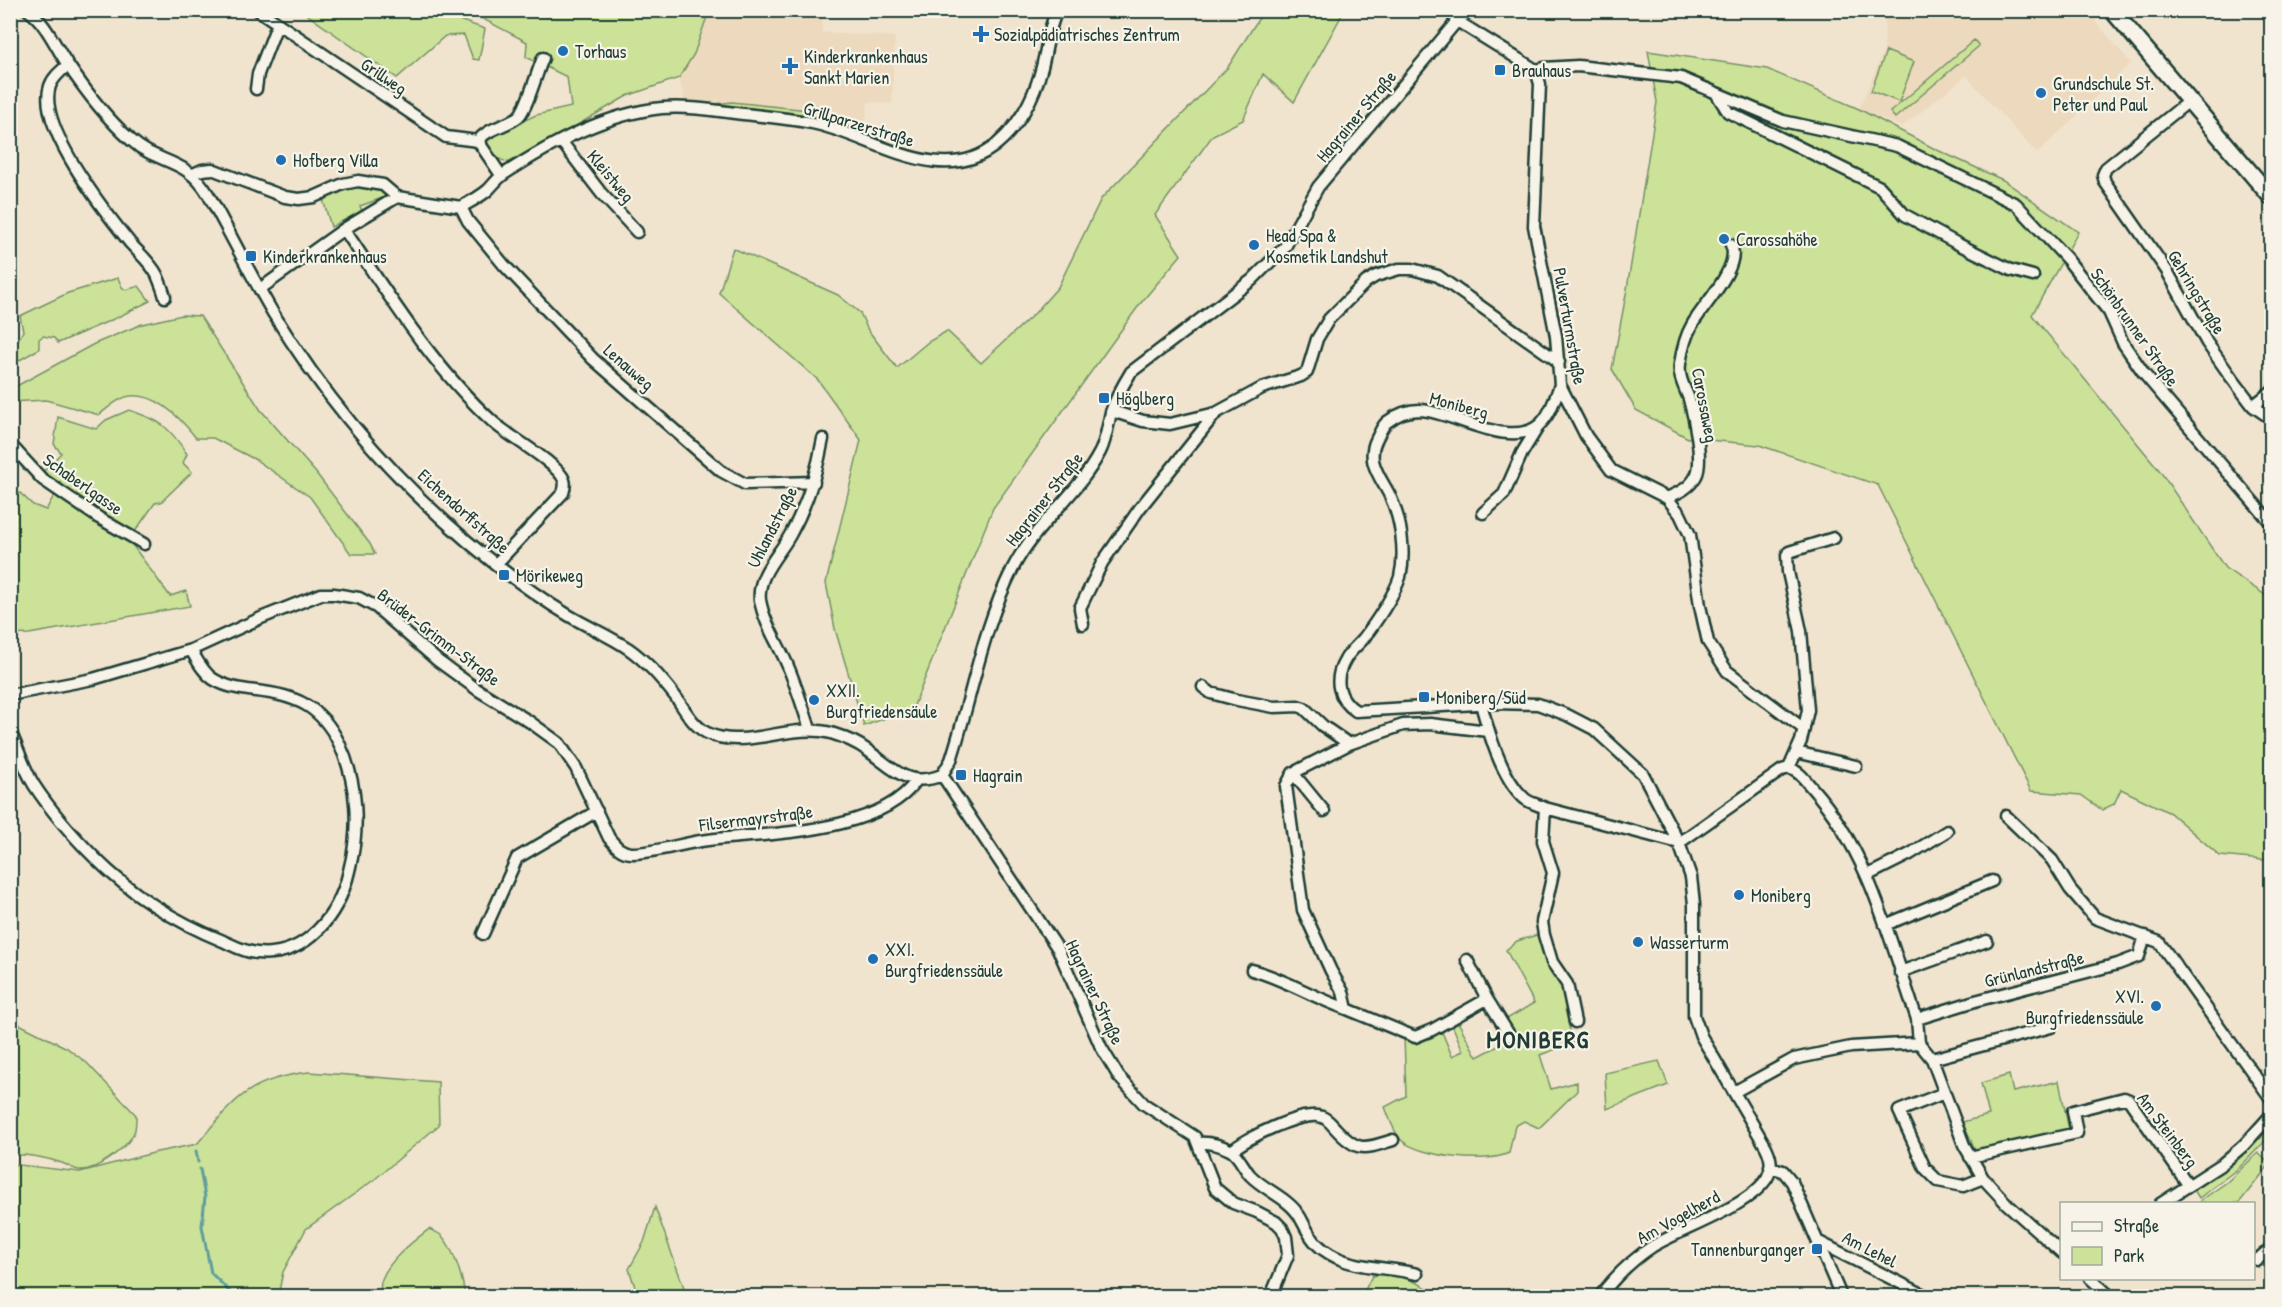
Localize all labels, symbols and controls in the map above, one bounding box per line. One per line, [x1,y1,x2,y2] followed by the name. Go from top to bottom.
[994,22,1180,47] place label: Sozialpädiatrisches Zentrum
[972,25,990,43] marker: Sozialpädiatrisches Zentrum
[575,39,626,64] place label: Torhaus
[556,44,570,58] marker: Torhaus
[804,44,928,90] place label: Kinderkrankenhaus Sankt Marien
[356,51,412,101] street label: Grillweg
[781,57,799,75] marker: Kinderkrankenhaus Sankt Marien
[1512,58,1571,83] place label: Brauhaus
[1493,63,1507,77] marker: Brauhaus
[1310,65,1402,167] street label: Hagrainer Straße
[2053,71,2154,117] place label: Grundschule St. Peter und Paul
[2034,86,2048,100] marker: Grundschule St. Peter und Paul
[801,95,917,153] street label: Grillparzerstraße
[581,144,641,208] street label: Kleistweg
[293,148,378,173] place label: Hofberg Villa
[274,153,288,167] marker: Hofberg Villa
[1266,223,1388,269] place label: Head Spa & Kosmetik Landshut
[1736,227,1818,252] place label: Carossahöhe
[1717,232,1731,246] marker: Carossahöhe
[1247,238,1261,252] marker: Head Spa & Kosmetik Landshut
[263,244,387,269] place label: Kinderkrankenhaus
[2162,245,2232,339] street label: Gehringstraße
[244,249,258,263] marker: Kinderkrankenhaus
[2085,263,2185,391] street label: Schönbrunner Straße
[1547,266,1593,386] street label: Pulverturmstraße
[598,338,660,396] street label: Lenauweg
[1686,366,1724,444] street label: Carossaweg
[1427,385,1491,425] street label: Moniberg
[1116,386,1174,411] place label: Höglberg
[1097,391,1111,405] marker: Höglberg
[38,447,128,521] street label: Schaberlgasse
[999,447,1089,551] street label: Hagrainer Straße
[412,463,516,559] street label: Eichendorffstraße
[741,482,803,572] street label: Uhlandstraße
[516,563,583,588] place label: Mörikeweg
[497,568,511,582] marker: Mörikeweg
[372,582,506,692] street label: Brüder-Grimm-Straße
[826,678,937,724] place label: XXII. Burgfriedensäule
[1436,685,1526,710] place label: Moniberg/Süd
[1417,690,1431,704] marker: Moniberg/Süd
[807,693,821,707] marker: XXII. Burgfriedensäule
[973,763,1023,788] place label: Hagrain
[954,768,968,782] marker: Hagrain
[697,799,814,837] street label: Filsermayrstraße
[1751,883,1811,908] place label: Moniberg
[1732,888,1746,902] marker: Moniberg
[1650,930,1729,955] place label: Wasserturm
[1631,935,1645,949] marker: Wasserturm
[1060,936,1130,1048] street label: Hagrainer Straße
[885,937,1003,983] place label: XXI. Burgfriedenssäule
[1982,945,2086,993] street label: Grünlandstraße
[866,952,880,966] marker: XXI. Burgfriedenssäule
[2026,984,2144,1030] place label: XVI. Burgfriedenssäule
[2149,999,2163,1013] marker: XVI. Burgfriedenssäule
[1486,1023,1590,1055] district label: MONIBERG
[2131,1087,2205,1173] street label: Am Steinberg
[1632,1184,1724,1250] street label: Am Vogelherd
[2060,1202,2255,1280] legend
[2114,1213,2159,1238] text: Straße
[1838,1225,1902,1274] street label: Am Lehel
[1691,1237,1805,1262] place label: Tannenburganger
[1810,1242,1824,1256] marker: Tannenburganger
[2114,1243,2145,1268] text: Park

